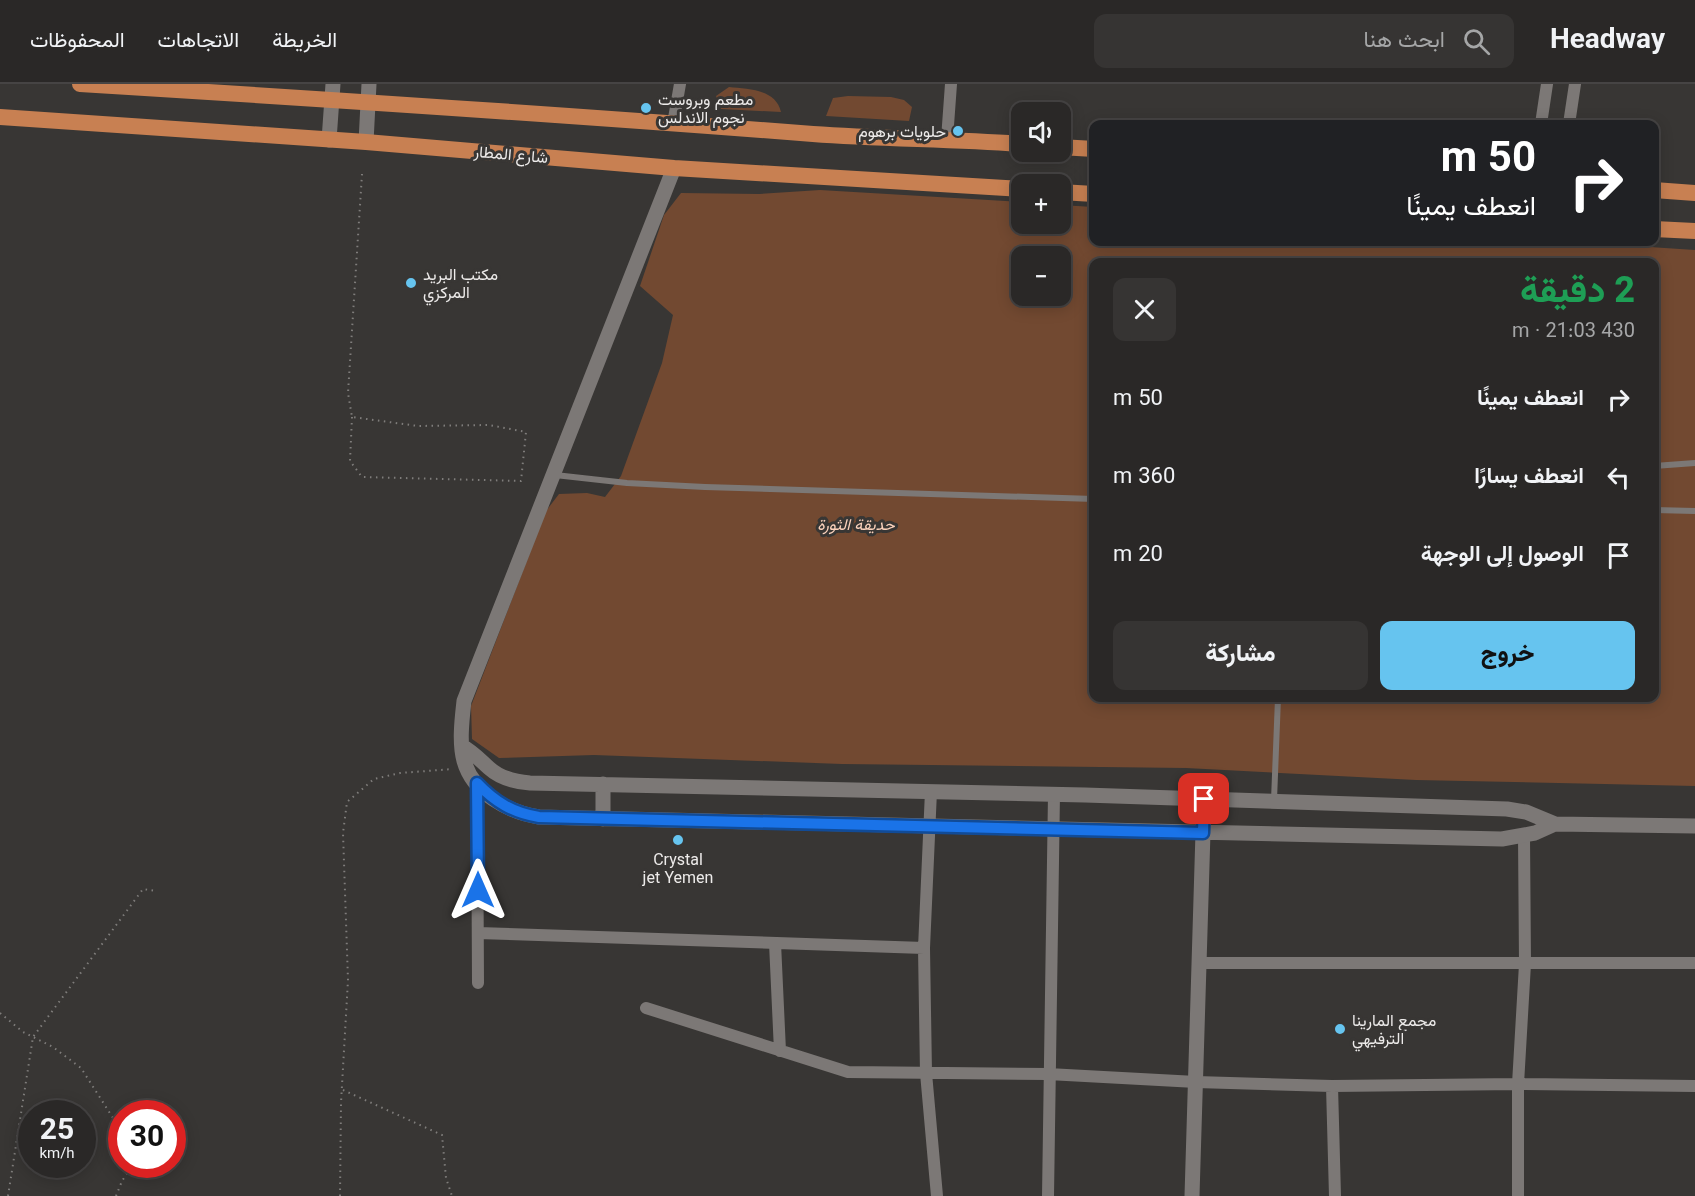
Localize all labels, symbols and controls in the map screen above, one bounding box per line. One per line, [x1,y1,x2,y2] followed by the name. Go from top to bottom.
[1094,14,1514,68] search box
[1550,19,1665,63] text: Headway
[1364,24,1445,59] text: ابحث هنا
[30,25,125,58] text: المحفوظات
[158,25,239,58] text: الاتجاهات
[272,25,337,58] text: الخريطة
[1460,25,1493,58] icon: search
[658,89,753,132] place label: مطعم وبروست نجوم الاندلس
[639,101,653,115] marker: مطعم وبروست نجوم الاندلس
[1011,102,1071,306] map controls
[1011,102,1071,162] button: sound
[858,121,946,146] place label: حلويات برهوم
[951,124,965,138] marker: حلويات برهوم
[1441,128,1536,194] text: 50 m
[472,141,549,172] street label: شارع المطار
[1557,144,1635,222] icon: right
[1011,174,1071,234] button: +
[1406,187,1536,230] text: انعطف يمينًا
[1011,246,1071,306] button: −
[423,264,498,307] place label: مكتب البريد المركزي
[1520,265,1635,321] text: 2 دقيقة
[404,276,418,290] marker: مكتب البريد المركزي
[1113,278,1176,341] button: close
[1512,316,1635,348] text: 430 m · 21:03
[1113,382,1163,417] text: 50 m
[1477,382,1584,417] text: انعطف يمينًا
[1602,383,1635,416] icon: right
[1113,460,1175,495] text: 360 m
[1474,460,1584,495] text: انعطف يسارًا
[1602,461,1635,494] icon: left
[817,514,896,539] park label: حديقة الثورة
[1113,538,1163,573] text: 20 m
[1421,538,1584,573] text: الوصول إلى الوجهة
[1602,539,1635,572] icon: arrive
[1113,621,1368,690] button: مشاركة
[1380,621,1635,690] button: خروج
[1178,773,1229,824] pin
[1187,782,1220,815] icon: arrive
[671,833,685,847] marker: Crystal jet Yemen
[642,849,713,892] place label: Crystal jet Yemen
[446,858,510,922] position arrow
[1352,1010,1436,1053] place label: مجمع المارينا الترفيهي
[1333,1022,1347,1036] marker: مجمع المارينا الترفيهي
[108,1100,186,1178] speed limit sign: 30
[40,1108,74,1155] text: 25
[39,1143,75,1166] text: km/h

